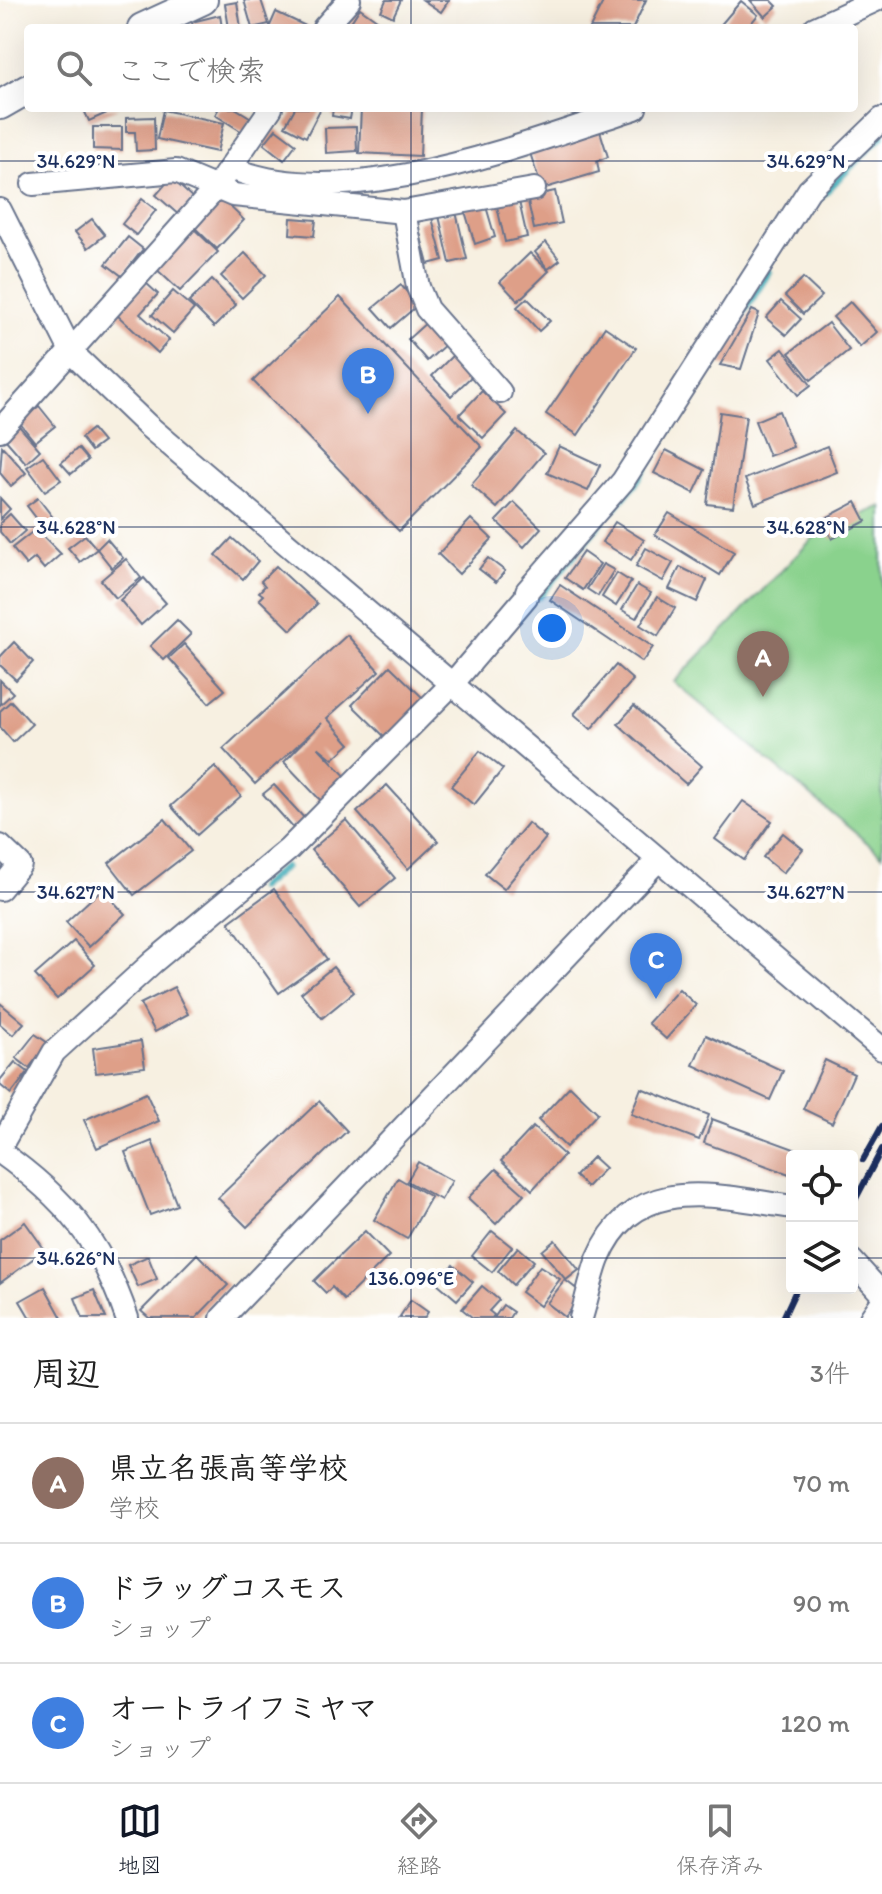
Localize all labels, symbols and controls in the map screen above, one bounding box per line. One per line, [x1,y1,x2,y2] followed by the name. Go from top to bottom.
[24,24,858,112] search box
[52,46,96,90] icon: search
[116,52,266,89] text: ここで検索
[37,149,115,173] text: 34.629°N
[767,149,845,173] text: 34.629°N
[342,348,394,414] pin: B
[36,515,116,539] text: 34.628°N
[766,515,846,539] text: 34.628°N
[532,608,572,648] your location
[737,631,789,697] pin: A
[37,880,115,904] text: 34.627°N
[767,880,845,904] text: 34.627°N
[630,933,682,999] pin: C
[786,1150,858,1294] map controls
[786,1150,858,1222] button: locate
[786,1222,858,1294] button: layers
[37,1246,115,1270] text: 34.626°N
[368,1266,454,1290] text: 136.096°E
[32,1353,100,1394] text: 周辺
[810,1357,850,1389] text: 3件
[108,1449,348,1486] text: 県立名張高等学校
[50,1467,66,1499] text: A
[793,1467,850,1499] text: 70 m
[108,1492,160,1524] text: 学校
[108,1569,347,1606] text: ドラッグコスモス
[50,1587,66,1619] text: B
[793,1587,850,1619] text: 90 m
[108,1612,211,1644] text: ショップ
[108,1689,378,1726] text: オートライフミヤマ
[50,1707,66,1739] text: C
[781,1707,850,1739] text: 120 m
[108,1732,211,1764] text: ショップ
[118,1799,162,1879] tab: 地図
[397,1799,441,1879] tab: 経路
[676,1799,764,1879] tab: 保存済み

